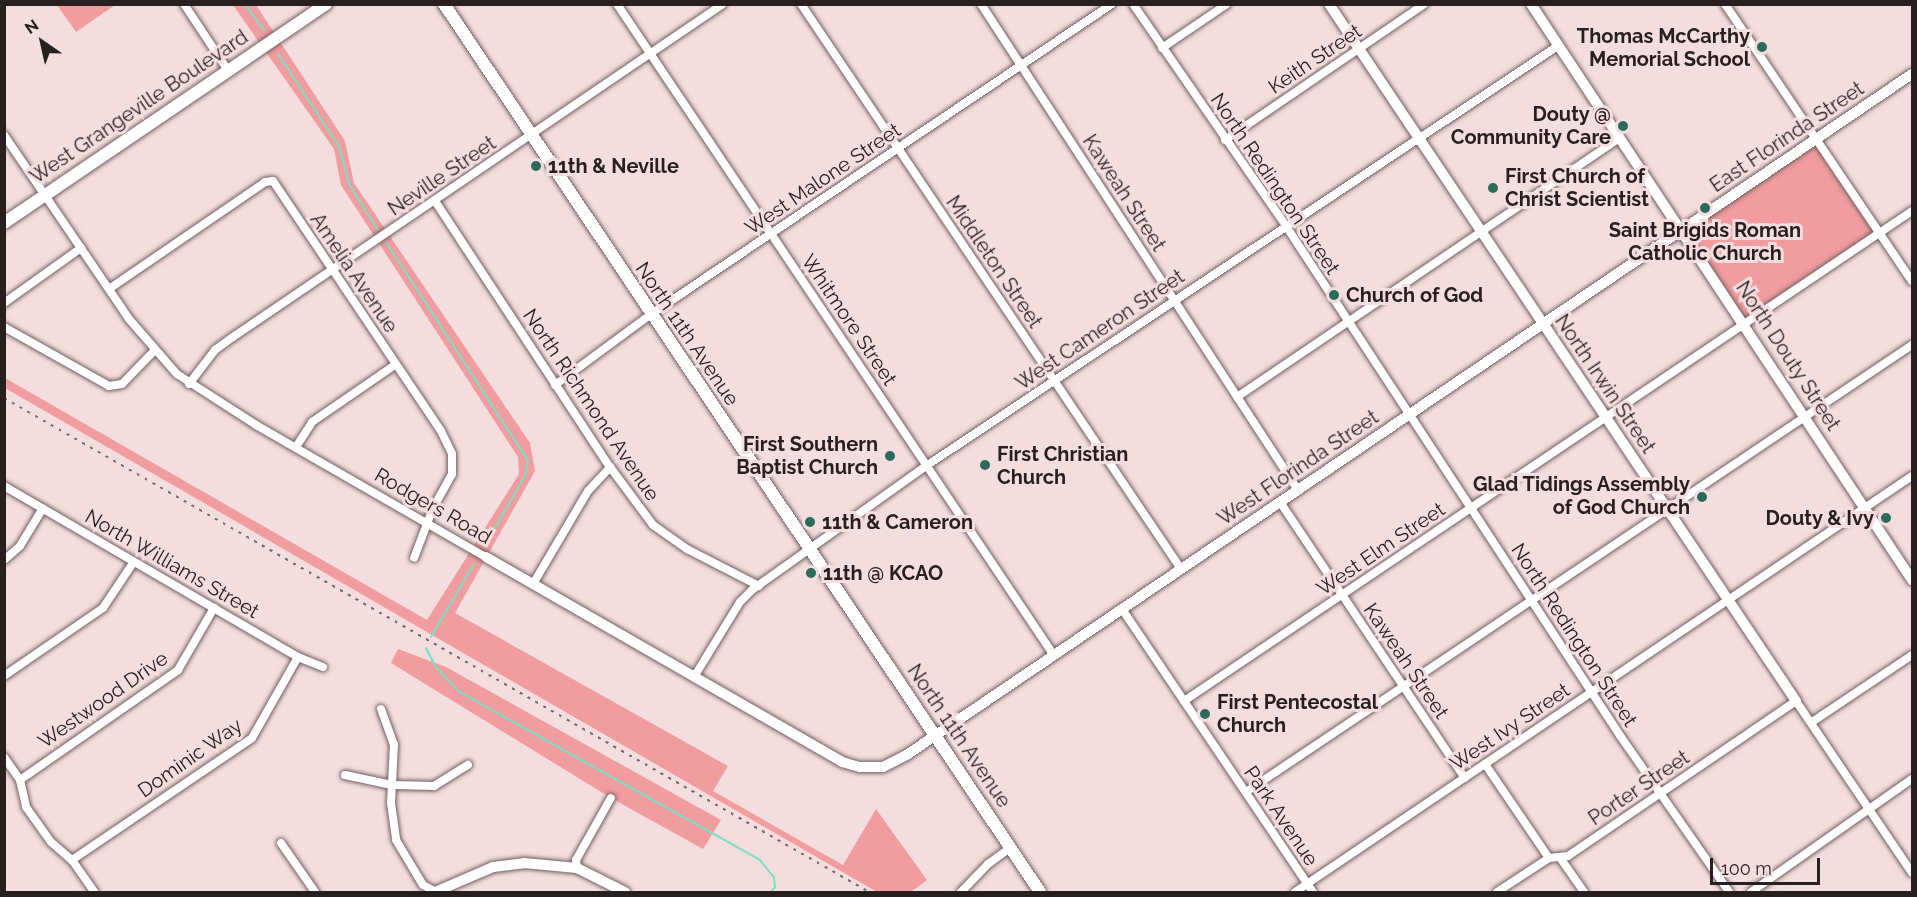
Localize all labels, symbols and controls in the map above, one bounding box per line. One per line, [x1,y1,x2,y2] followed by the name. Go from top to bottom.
[12,12,72,72] north arrow
[21,15,42,38] text: N
[1264,19,1366,99] street label: Keith Street
[1577,24,1750,71] place label: Thomas McCarthy Memorial School
[25,25,253,189] street label: West Grangeville Boulevard
[1755,40,1769,54] marker: Thomas McCarthy Memorial School
[1705,77,1869,197] street label: East Florinda Street
[1205,89,1345,279] street label: North Redington Street
[1450,102,1611,149] place label: Douty @ Community Care
[741,118,905,240] street label: West Malone Street
[1616,119,1630,133] marker: Douty @ Community Care
[1077,130,1171,256] street label: Kaweah Street
[384,131,500,221] street label: Neville Street
[548,154,679,178] place label: 11th & Neville
[529,159,543,173] marker: 11th & Neville
[1505,164,1649,211] place label: First Church of Christ Scientist
[1486,181,1500,195] marker: First Church of Christ Scientist
[941,191,1047,333] street label: Middleton Street
[1698,201,1712,215] marker: Saint Brigids Roman Catholic Church
[305,208,403,338] street label: Amelia Avenue
[1609,218,1801,265] place label: Saint Brigids Roman Catholic Church
[796,250,902,390] street label: Whitmore Street
[630,257,744,411] street label: North 11th Avenue
[1011,265,1189,395] street label: West Cameron Street
[1731,277,1845,435] street label: North Douty Street
[1346,283,1484,307] place label: Church of God
[1327,288,1341,302] marker: Church of God
[518,304,664,506] street label: North Richmond Avenue
[1550,310,1660,458] street label: North Irwin Street
[1213,405,1383,531] street label: West Florinda Street
[736,432,878,479] place label: First Southern Baptist Church
[997,442,1128,489] place label: First Christian Church
[883,449,897,463] marker: First Southern Baptist Church
[978,458,992,472] marker: First Christian Church
[370,463,496,549] street label: Rodgers Road
[1472,473,1690,520] place label: Glad Tidings Assembly of God Church
[1695,490,1709,504] marker: Glad Tidings Assembly of God Church
[1312,497,1450,601] street label: West Elm Street
[80,504,264,624] street label: North Williams Street
[1765,506,1874,530] place label: Douty & Ivy
[822,510,973,534] place label: 11th & Cameron
[1879,511,1893,525] marker: Douty & Ivy
[803,515,817,529] marker: 11th & Cameron
[1506,539,1642,731] street label: North Redington Street
[823,561,943,585] place label: 11th @ KCAO
[804,566,818,580] marker: 11th @ KCAO
[1359,599,1453,723] street label: Kaweah Street
[34,646,172,754] street label: Westwood Drive
[902,659,1016,813] street label: North 11th Avenue
[1445,678,1575,776] street label: West Ivy Street
[1217,690,1378,737] place label: First Pentecostal Church
[1198,707,1212,721] marker: First Pentecostal Church
[133,713,247,803] street label: Dominic Way
[1584,745,1694,831] street label: Porter Street
[1239,761,1323,871] street label: Park Avenue
[1713,846,1822,884] scale bar
[1721,858,1772,879] text: 100 m

